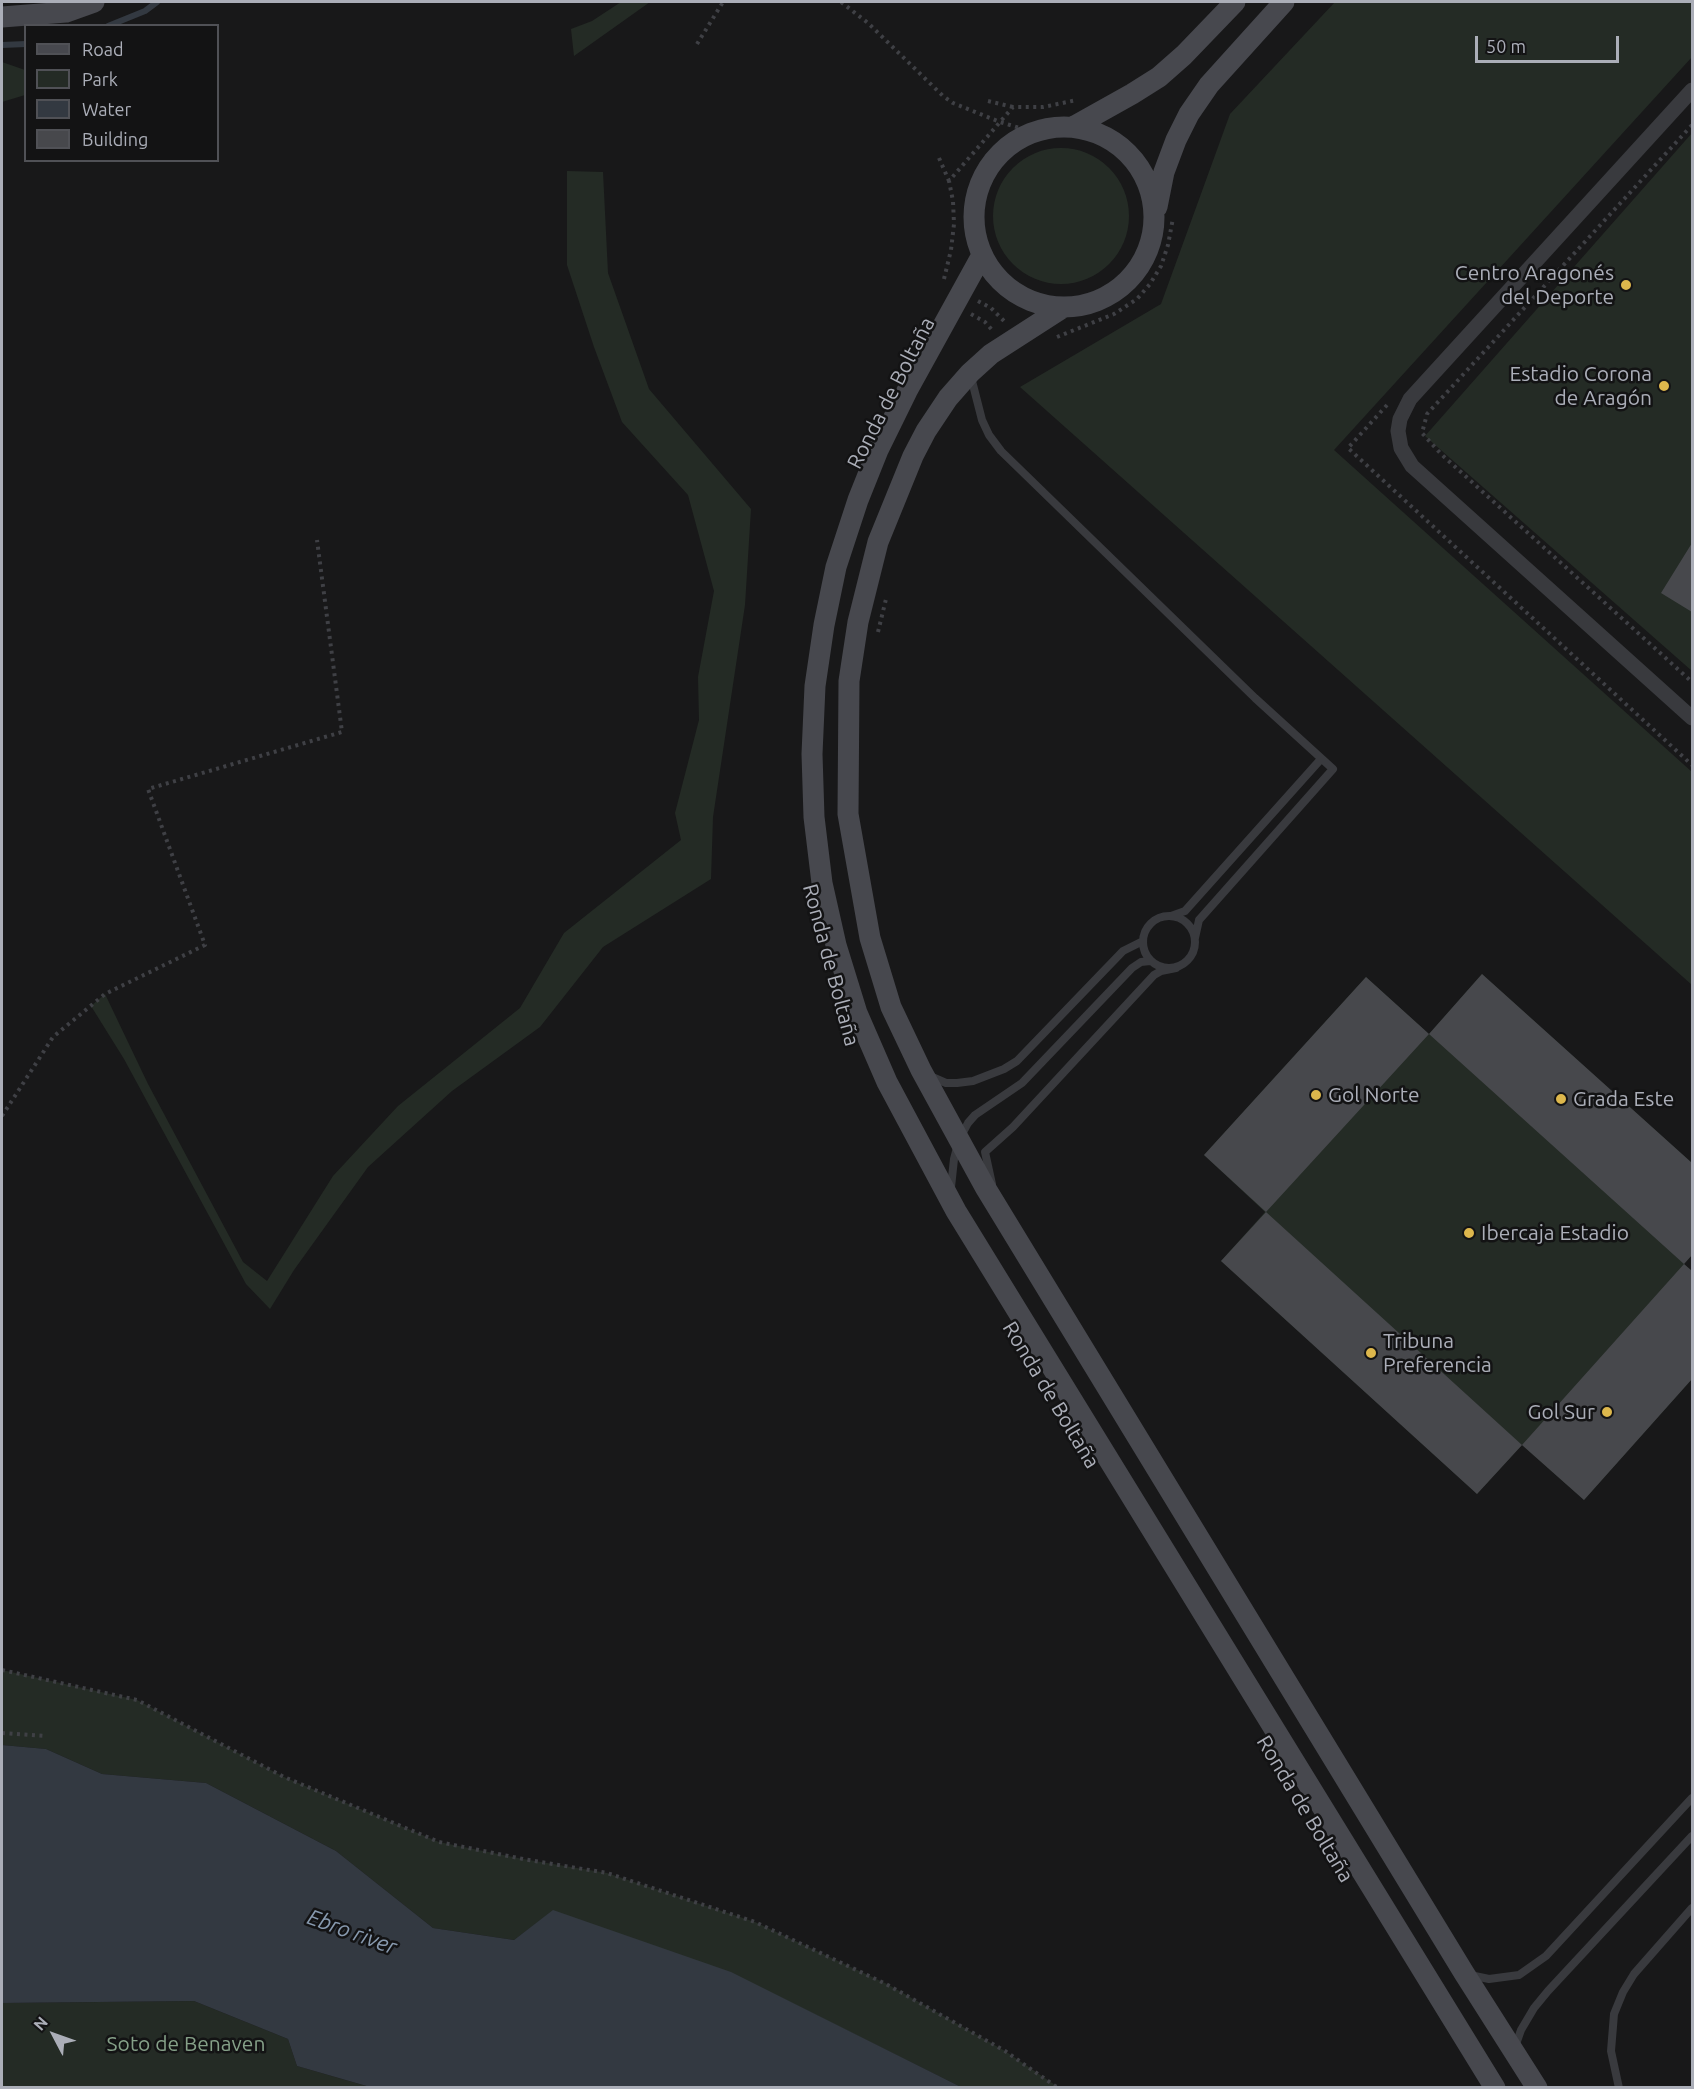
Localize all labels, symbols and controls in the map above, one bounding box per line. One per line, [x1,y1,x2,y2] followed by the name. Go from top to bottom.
[24,24,219,162] legend
[1478,24,1622,62] scale bar
[1486,36,1526,56] text: 50 m
[82,39,124,59] text: Road
[82,69,118,89] text: Park
[82,99,131,119] text: Water
[82,129,148,149] text: Building
[1455,260,1614,310] place label: Centro Aragonés del Deporte
[1619,278,1633,292] marker: Centro Aragonés del Deporte
[842,313,940,473] street label: Ronda de Boltaña
[1509,361,1652,411] place label: Estadio Corona de Aragón
[1657,379,1671,393] marker: Estadio Corona de Aragón
[797,881,865,1049] street label: Ronda de Boltaña
[1328,1082,1420,1108] place label: Gol Norte
[1573,1086,1674,1112] place label: Grada Este
[1309,1088,1323,1102] marker: Gol Norte
[1554,1092,1568,1106] marker: Grada Este
[1481,1220,1629,1246] place label: Ibercaja Estadio
[1462,1226,1476,1240] marker: Ibercaja Estadio
[997,1317,1105,1473] street label: Ronda de Boltaña
[1383,1328,1492,1378] place label: Tribuna Preferencia
[1364,1346,1378,1360] marker: Tribuna Preferencia
[1528,1399,1595,1425] place label: Gol Sur
[1600,1405,1614,1419] marker: Gol Sur
[1251,1731,1359,1887] street label: Ronda de Boltaña
[304,1904,400,1960] water label: Ebro river
[24,2005,84,2065] north arrow
[30,2013,51,2034] text: N
[107,2031,265,2057] park label: Soto de Benaven

